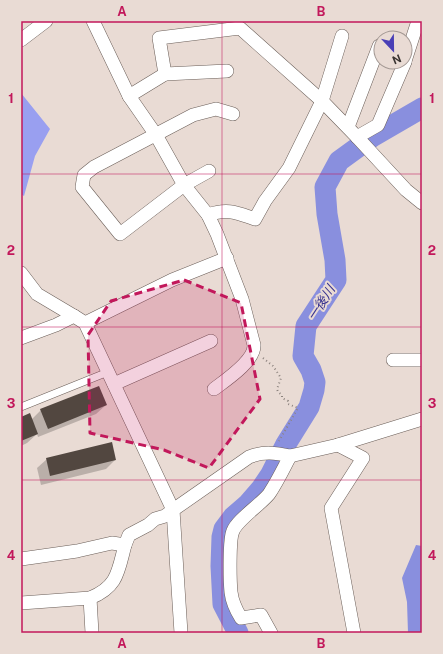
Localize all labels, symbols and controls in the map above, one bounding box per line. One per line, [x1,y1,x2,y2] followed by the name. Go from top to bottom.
[117,4,127,19] text: A
[317,4,326,19] text: B
[373,30,413,70] north arrow
[391,52,403,66] text: N
[8,91,14,106] text: 1
[429,91,435,106] text: 1
[7,243,15,258] text: 2
[428,243,436,258] text: 2
[304,281,339,323] water label: 一後川
[7,396,16,411] text: 3
[428,396,437,411] text: 3
[7,548,16,563] text: 4
[428,548,437,563] text: 4
[117,636,127,651] text: A
[317,636,326,651] text: B

